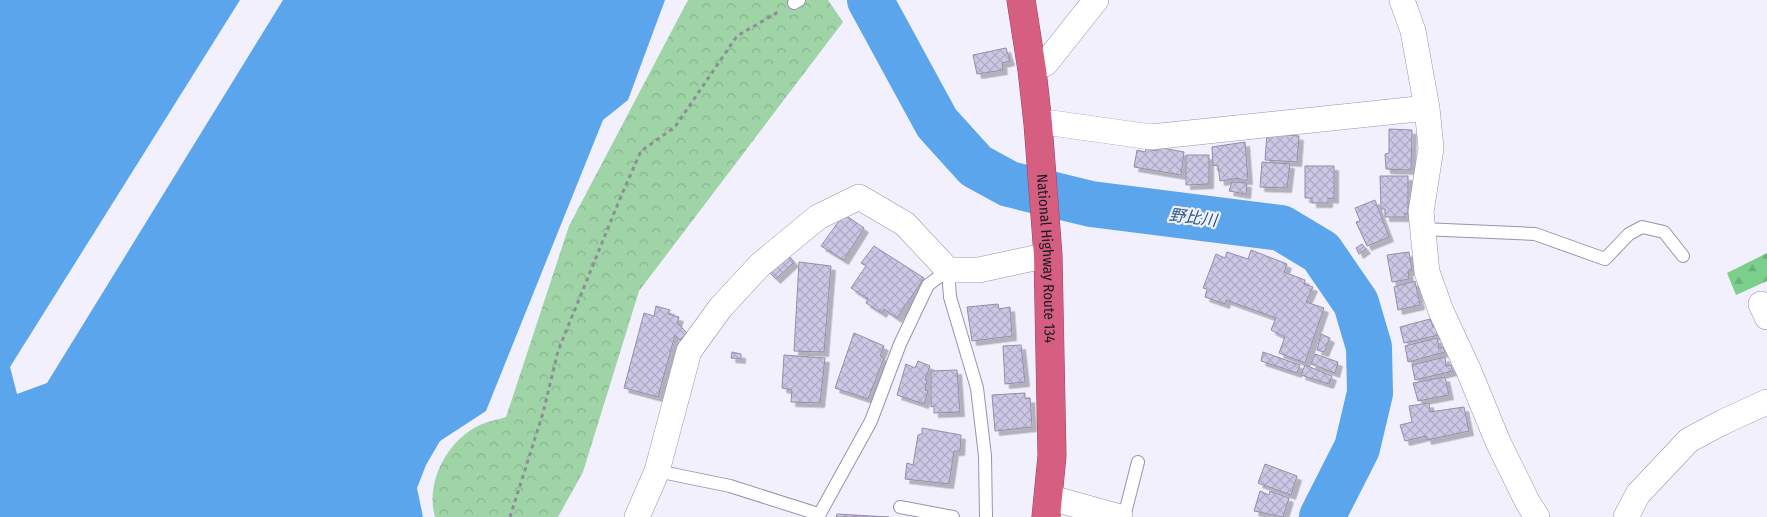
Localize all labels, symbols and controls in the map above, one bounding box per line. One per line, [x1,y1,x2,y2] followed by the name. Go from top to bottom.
[1033,173,1059,343] street label: National Highway Route 134
[1168,205,1220,230] water label: 野比川

